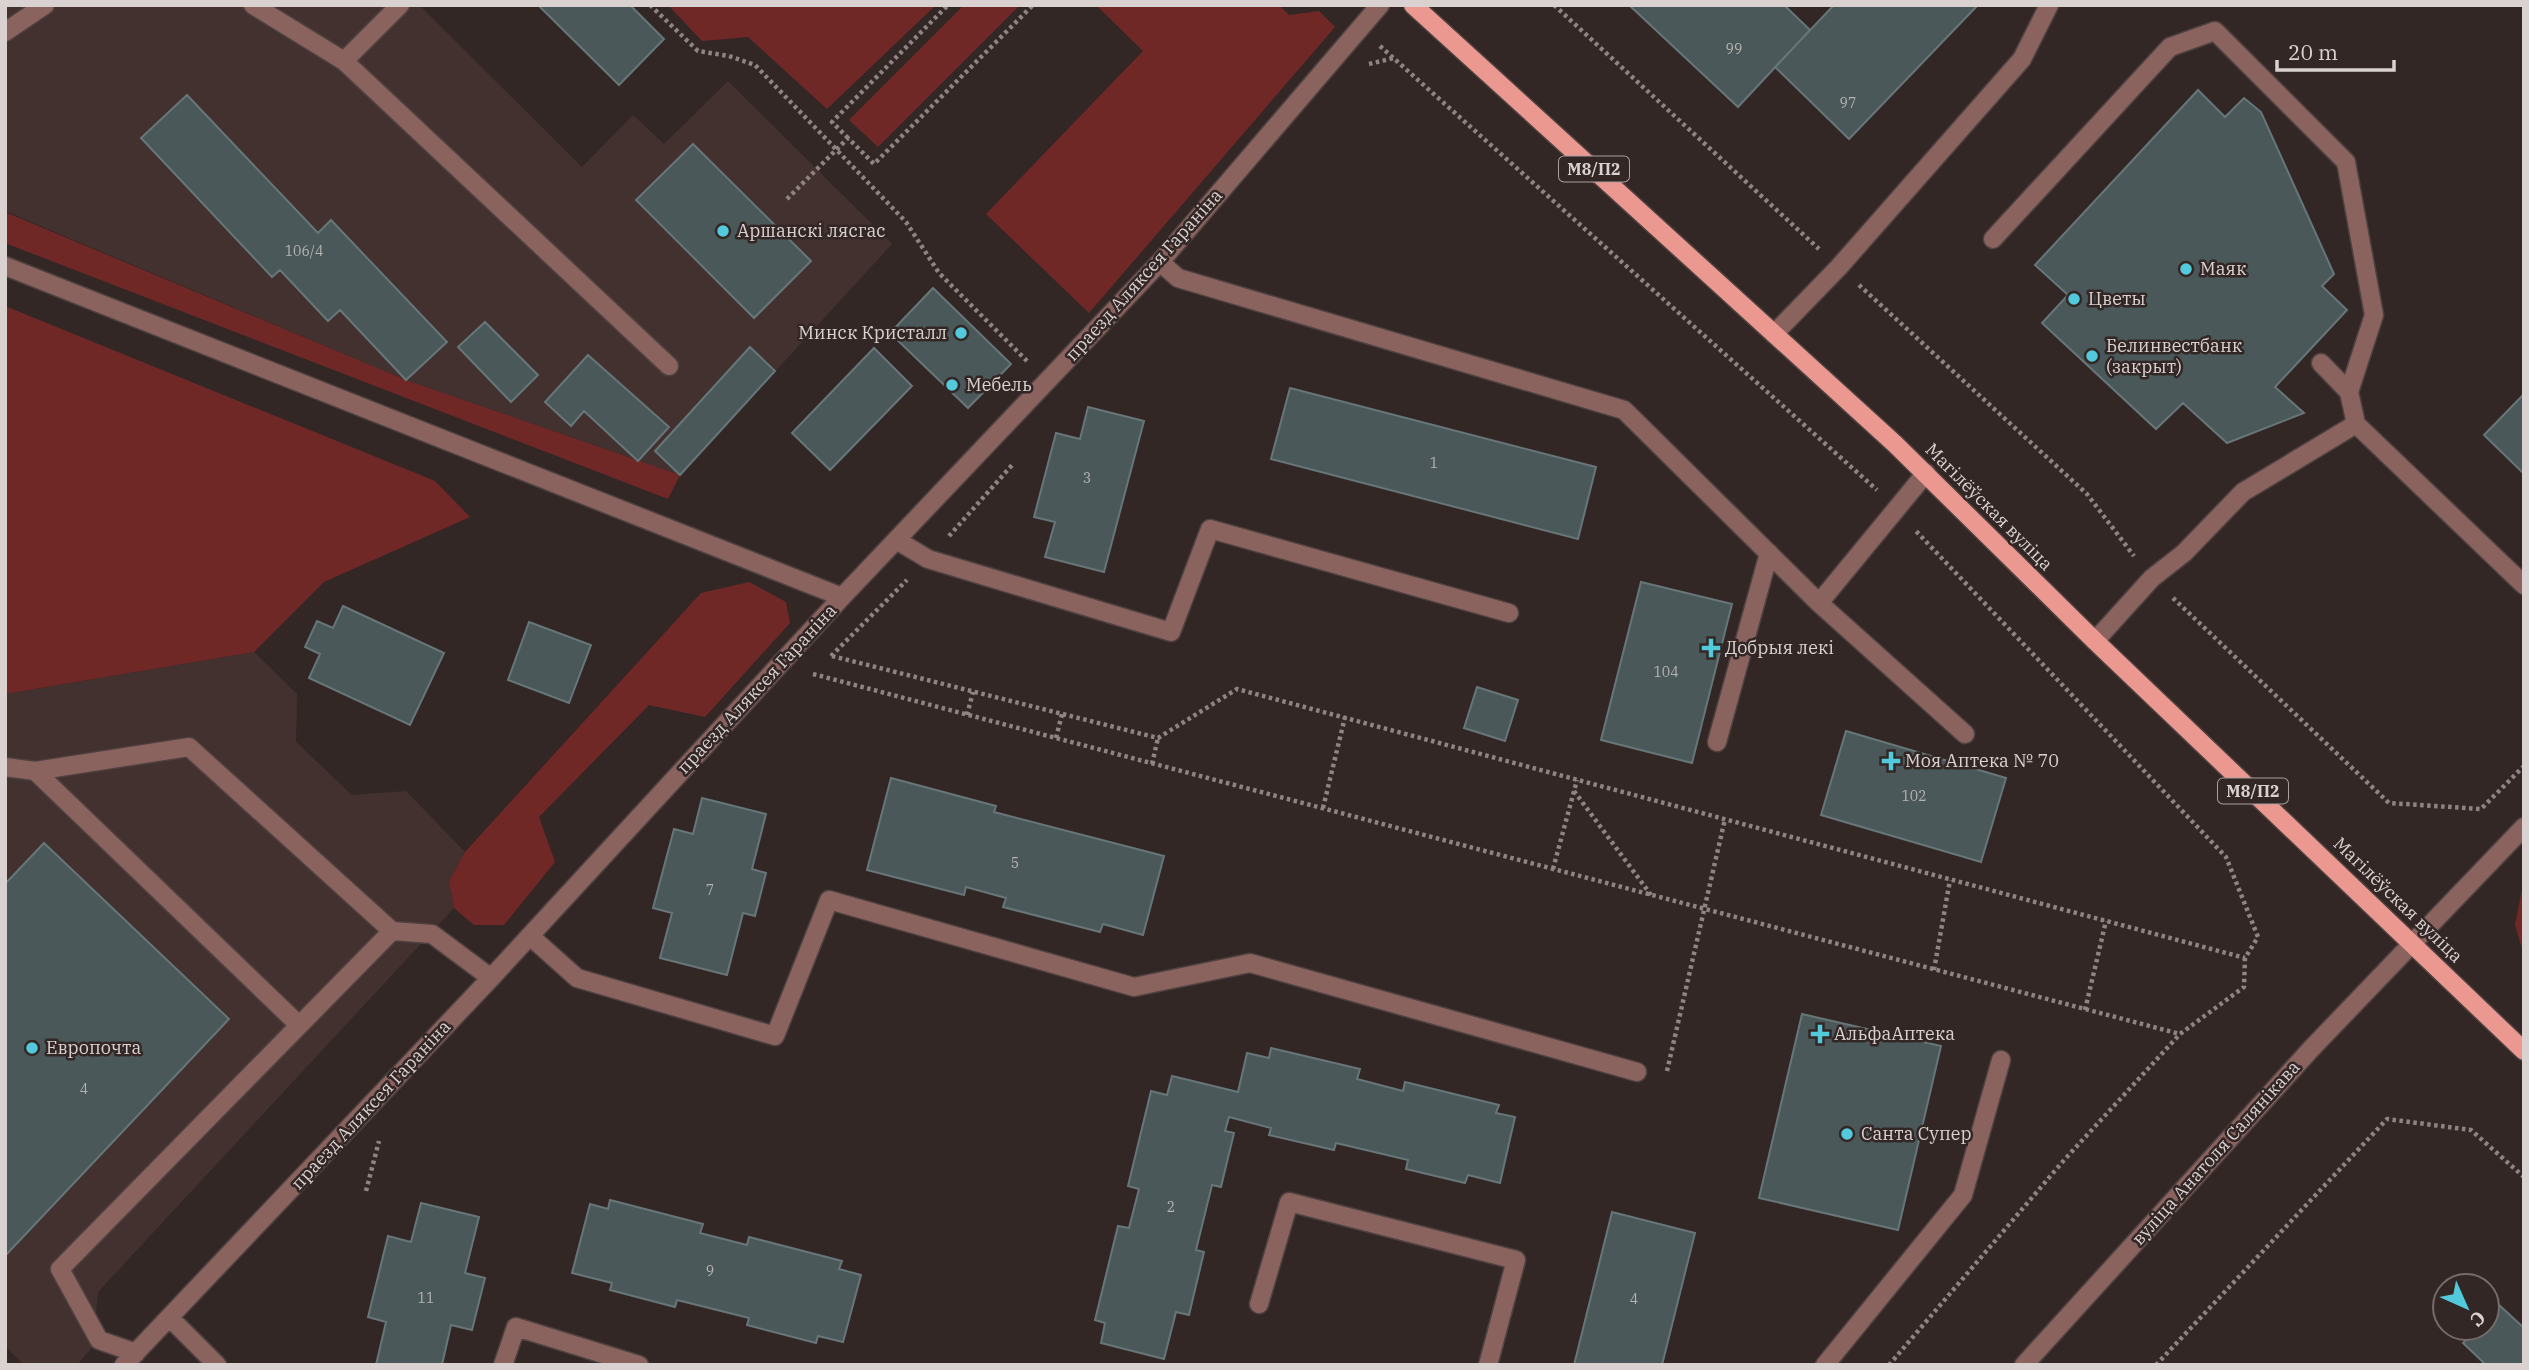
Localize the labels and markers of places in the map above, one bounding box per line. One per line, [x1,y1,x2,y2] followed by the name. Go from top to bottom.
[737,219,886,242] place label: Аршанскі лясгас
[715,223,731,239] marker: Аршанскі лясгас
[2200,257,2247,280] place label: Маяк
[2178,261,2194,277] marker: Маяк
[2088,287,2146,310] place label: Цветы
[2066,291,2082,307] marker: Цветы
[798,321,947,344] place label: Минск Кристалл
[953,325,969,341] marker: Минск Кристалл
[2106,334,2243,378] place label: Белинвестбанк (закрыт)
[2084,348,2100,364] marker: Белинвестбанк (закрыт)
[966,373,1032,396] place label: Мебель
[944,377,960,393] marker: Мебель
[1725,636,1834,659] place label: Добрыя лекі
[1703,640,1719,656] marker: Добрыя лекі
[1905,749,2059,772] place label: Моя Аптека № 70
[1883,753,1899,769] marker: Моя Аптека № 70
[1834,1022,1955,1045] place label: АльфаАптека
[1812,1026,1828,1042] marker: АльфаАптека
[46,1036,141,1059] place label: Европочта
[24,1040,40,1056] marker: Европочта
[1861,1122,1972,1145] place label: Санта Супер
[1839,1126,1855,1142] marker: Санта Супер

